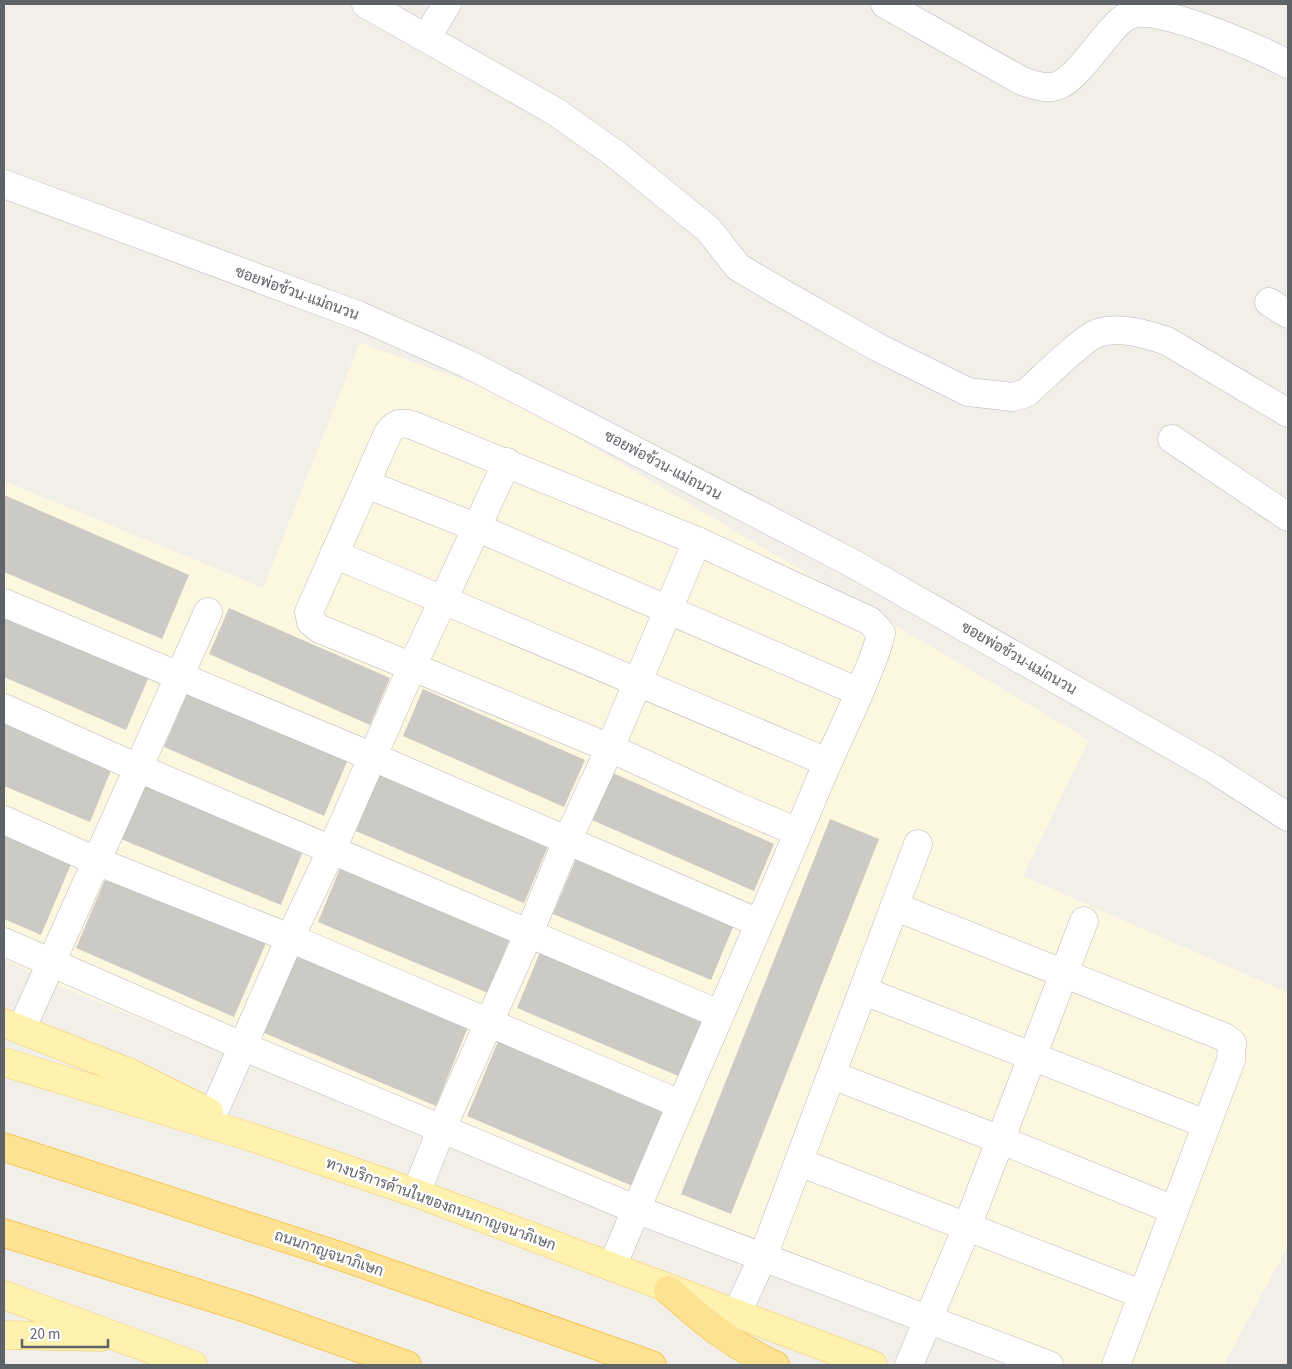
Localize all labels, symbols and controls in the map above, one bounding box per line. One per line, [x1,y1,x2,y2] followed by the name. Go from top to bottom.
[232,261,362,326] street label: ซอยพ่อช้วน-แม่ถนวน
[600,426,725,505] street label: ซอยพ่อช้วน-แม่ถนวน
[957,617,1081,700] street label: ซอยพ่อช้วน-แม่ถนวน
[323,1154,559,1254] street label: ทางบริการด้านในของถนนกาญจนาภิเษก
[272,1226,386,1280] street label: ถนนกาญจนาภิเษก
[22,1316,109,1348] scale bar
[30,1324,60,1345] text: 20 m

